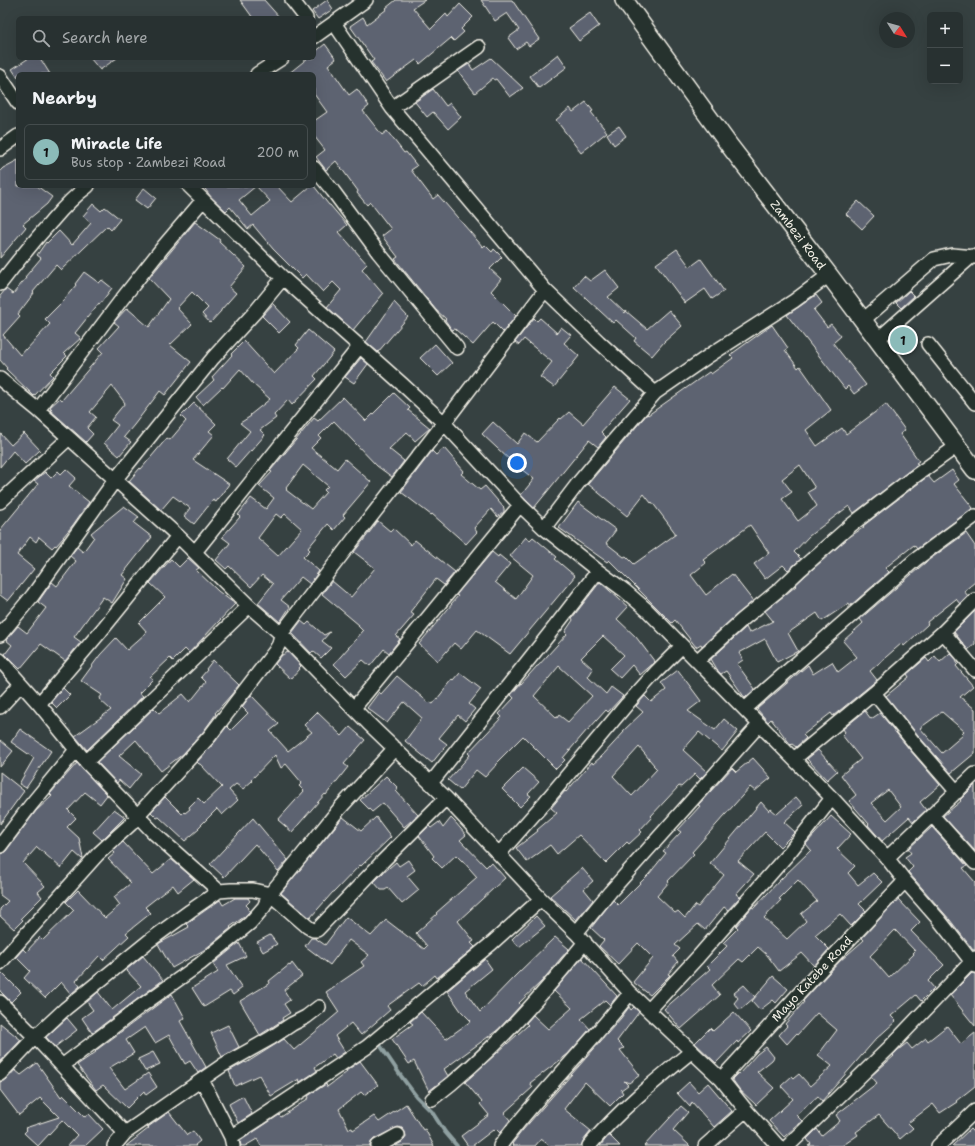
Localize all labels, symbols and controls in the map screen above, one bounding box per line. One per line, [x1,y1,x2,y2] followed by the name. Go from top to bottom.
[879,12,915,48] north arrow
[927,12,963,84] map controls
[927,12,963,48] button: +
[16,16,316,60] search box
[30,27,52,49] icon: search
[62,28,148,48] text: Search here
[927,48,963,84] button: −
[32,87,97,109] text: Nearby
[71,134,162,154] text: Miracle Life
[43,144,49,161] text: 1
[257,144,299,161] text: 200 m
[71,154,226,171] text: Bus stop · Zambezi Road
[767,197,830,273] street label: Zambezi Road
[890,325,916,355] pin: 1
[507,453,527,473] your location
[768,933,856,1025] street label: Mayo Katebe Road

